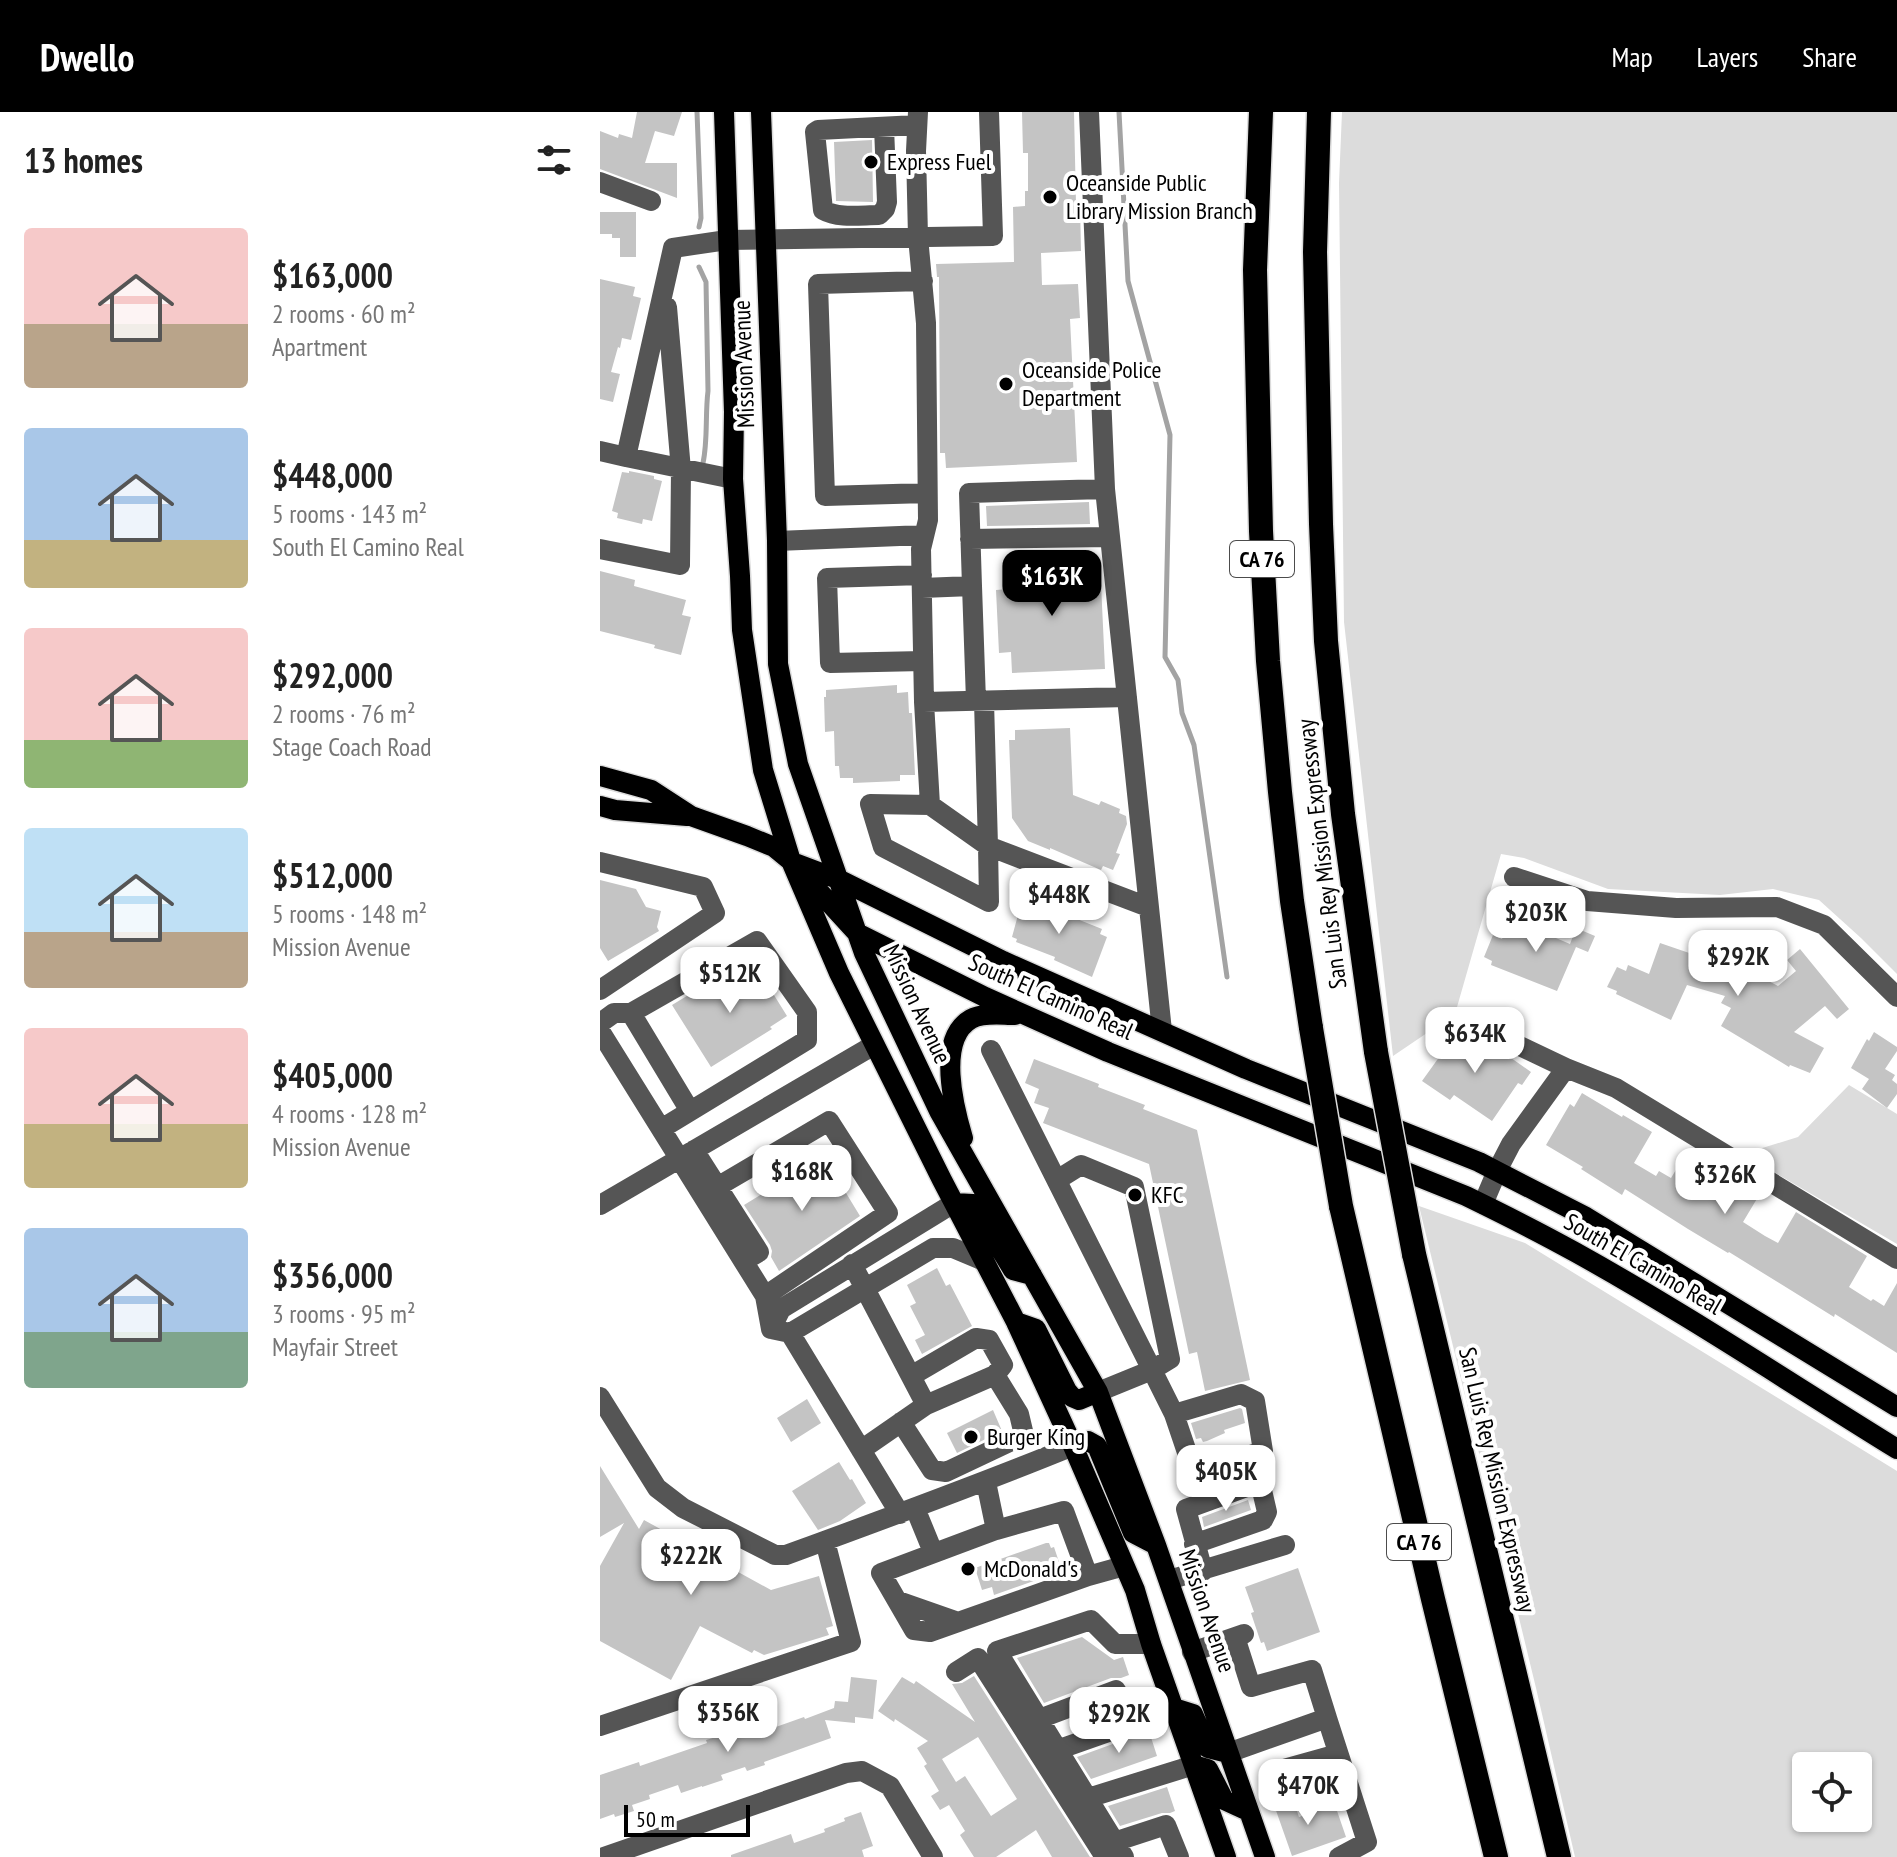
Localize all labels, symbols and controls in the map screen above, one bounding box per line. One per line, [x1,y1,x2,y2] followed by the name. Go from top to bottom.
[40,32,134,81] text: Dwello
[1611,38,1653,75] text: Map
[1697,38,1758,75] text: Layers
[1802,38,1857,75] text: Share
[24,138,143,182] text: 13 homes
[532,138,576,182] icon: filters
[887,146,992,177] place label: Express Fuel
[862,153,880,171] marker: Express Fuel
[1066,167,1253,226] place label: Oceanside Public Library Mission Branch
[1041,188,1059,206] marker: Oceanside Public Library Mission Branch
[272,253,393,297] text: $163,000
[88,260,184,356] icon: home
[272,297,416,330] text: 2 rooms · 60 m²
[726,300,761,429] street label: Mission Avenue
[272,330,367,363] text: Apartment
[1022,354,1161,413] place label: Oceanside Police Department
[997,375,1015,393] marker: Oceanside Police Department
[272,453,393,497] text: $448,000
[88,460,184,556] icon: home
[272,497,427,530] text: 5 rooms · 143 m²
[272,530,464,563] text: South El Camino Real
[1230,541,1294,577] road number: CA 76
[996,550,1108,618] pin: $163K
[1020,559,1084,592] text: $163K
[272,653,393,697] text: $292,000
[88,660,184,756] icon: home
[272,697,416,730] text: 2 rooms · 76 m²
[1290,717,1353,991] street label: San Luis Rey Mission Expressway
[272,730,432,763] text: Stage Coach Road
[272,853,393,897] text: $512,000
[88,860,184,956] icon: home
[1003,868,1115,936] pin: $448K
[1027,877,1091,910] text: $448K
[1480,886,1592,954] pin: $203K
[1504,895,1568,928] text: $203K
[272,897,427,930] text: 5 rooms · 148 m²
[272,930,411,963] text: Mission Avenue
[1682,930,1794,998] pin: $292K
[876,939,959,1068] street label: Mission Avenue
[1706,939,1770,972] text: $292K
[964,946,1139,1047] street label: South El Camino Real
[674,947,786,1015] pin: $512K
[698,956,762,989] text: $512K
[1419,1007,1531,1075] pin: $634K
[1443,1016,1507,1049] text: $634K
[272,1053,393,1097] text: $405,000
[88,1060,184,1156] icon: home
[272,1097,427,1130] text: 4 rooms · 128 m²
[272,1130,411,1163] text: Mission Avenue
[746,1145,858,1213] pin: $168K
[1669,1148,1781,1216] pin: $326K
[770,1154,834,1187] text: $168K
[1693,1157,1757,1190] text: $326K
[1151,1179,1184,1210] place label: KFC
[1126,1186,1144,1204] marker: KFC
[1559,1206,1728,1321] street label: South El Camino Real
[272,1253,393,1297] text: $356,000
[88,1260,184,1356] icon: home
[272,1297,416,1330] text: 3 rooms · 95 m²
[272,1330,398,1363] text: Mayfair Street
[1452,1344,1543,1616] street label: San Luis Rey Mission Expressway
[987,1421,1085,1452] place label: Burger King
[962,1428,980,1446] marker: Burger King
[1170,1445,1282,1513] pin: $405K
[1194,1454,1258,1487] text: $405K
[1387,1524,1451,1560] road number: CA 76
[635,1529,747,1597] pin: $222K
[659,1538,723,1571] text: $222K
[1172,1545,1243,1676] street label: Mission Avenue
[984,1553,1078,1584] place label: McDonald's
[959,1560,977,1578] marker: McDonald's
[672,1686,784,1754] pin: $356K
[1063,1687,1175,1755] pin: $292K
[696,1695,760,1728] text: $356K
[1087,1696,1151,1729] text: $292K
[1792,1752,1872,1832] map controls
[1792,1752,1872,1832] button: locate
[1252,1759,1364,1827] pin: $470K
[1276,1768,1340,1801] text: $470K
[624,1801,750,1837] scale bar
[636,1805,675,1833] text: 50 m

